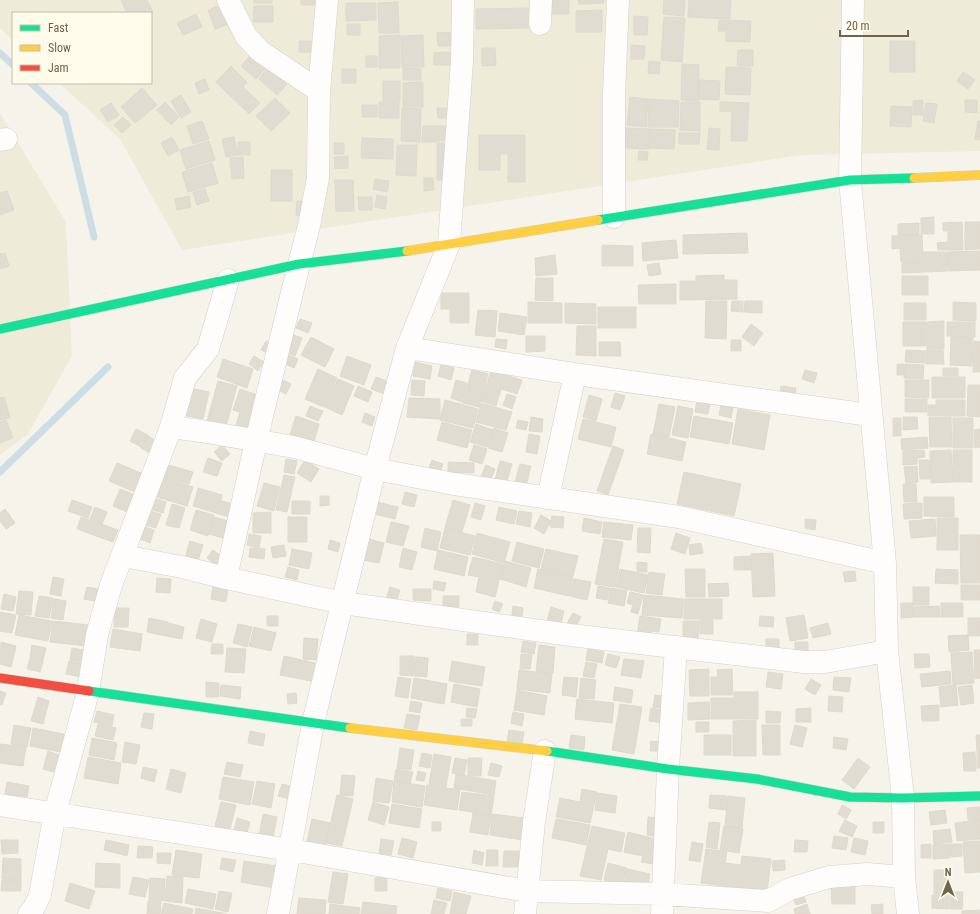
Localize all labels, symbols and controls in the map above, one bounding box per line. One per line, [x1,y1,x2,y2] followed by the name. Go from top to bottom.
[12,12,152,84] legend
[840,12,908,38] scale bar
[846,19,870,33] text: 20 m
[48,21,69,35] text: Fast
[48,41,71,55] text: Slow
[48,61,69,75] text: Jam
[928,862,968,902] north arrow
[945,866,952,879] text: N

